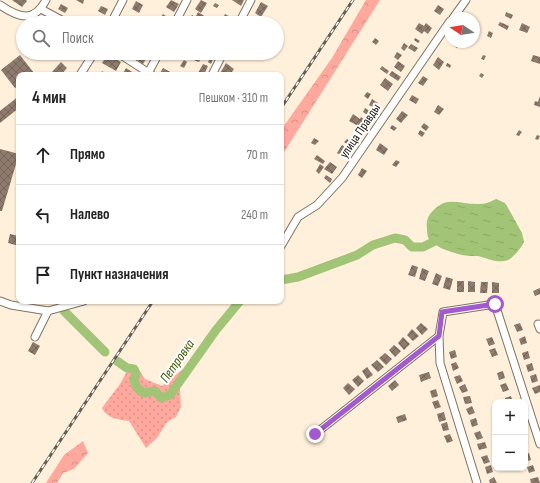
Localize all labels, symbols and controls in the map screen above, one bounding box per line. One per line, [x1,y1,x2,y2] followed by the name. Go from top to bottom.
[444,12,480,48] north arrow
[16,16,284,60] search box
[30,27,52,49] icon: search
[62,29,94,48] text: Поиск
[32,88,66,108] text: 4 мин
[199,90,268,106] text: Пешком · 310 m
[336,101,384,161] street label: улица Правды
[32,144,54,166] icon: ahead
[70,145,105,164] text: Прямо
[247,147,268,163] text: 70 m
[32,204,54,226] icon: left
[70,205,110,224] text: Налево
[241,207,268,223] text: 240 m
[32,264,54,286] icon: arrive
[70,265,168,284] text: Пункт назначения
[486,295,504,313] route start
[156,336,198,386] water label: Петровка
[492,399,528,471] map controls
[492,399,528,435] button: +
[306,425,324,443] route end
[492,435,528,471] button: −

